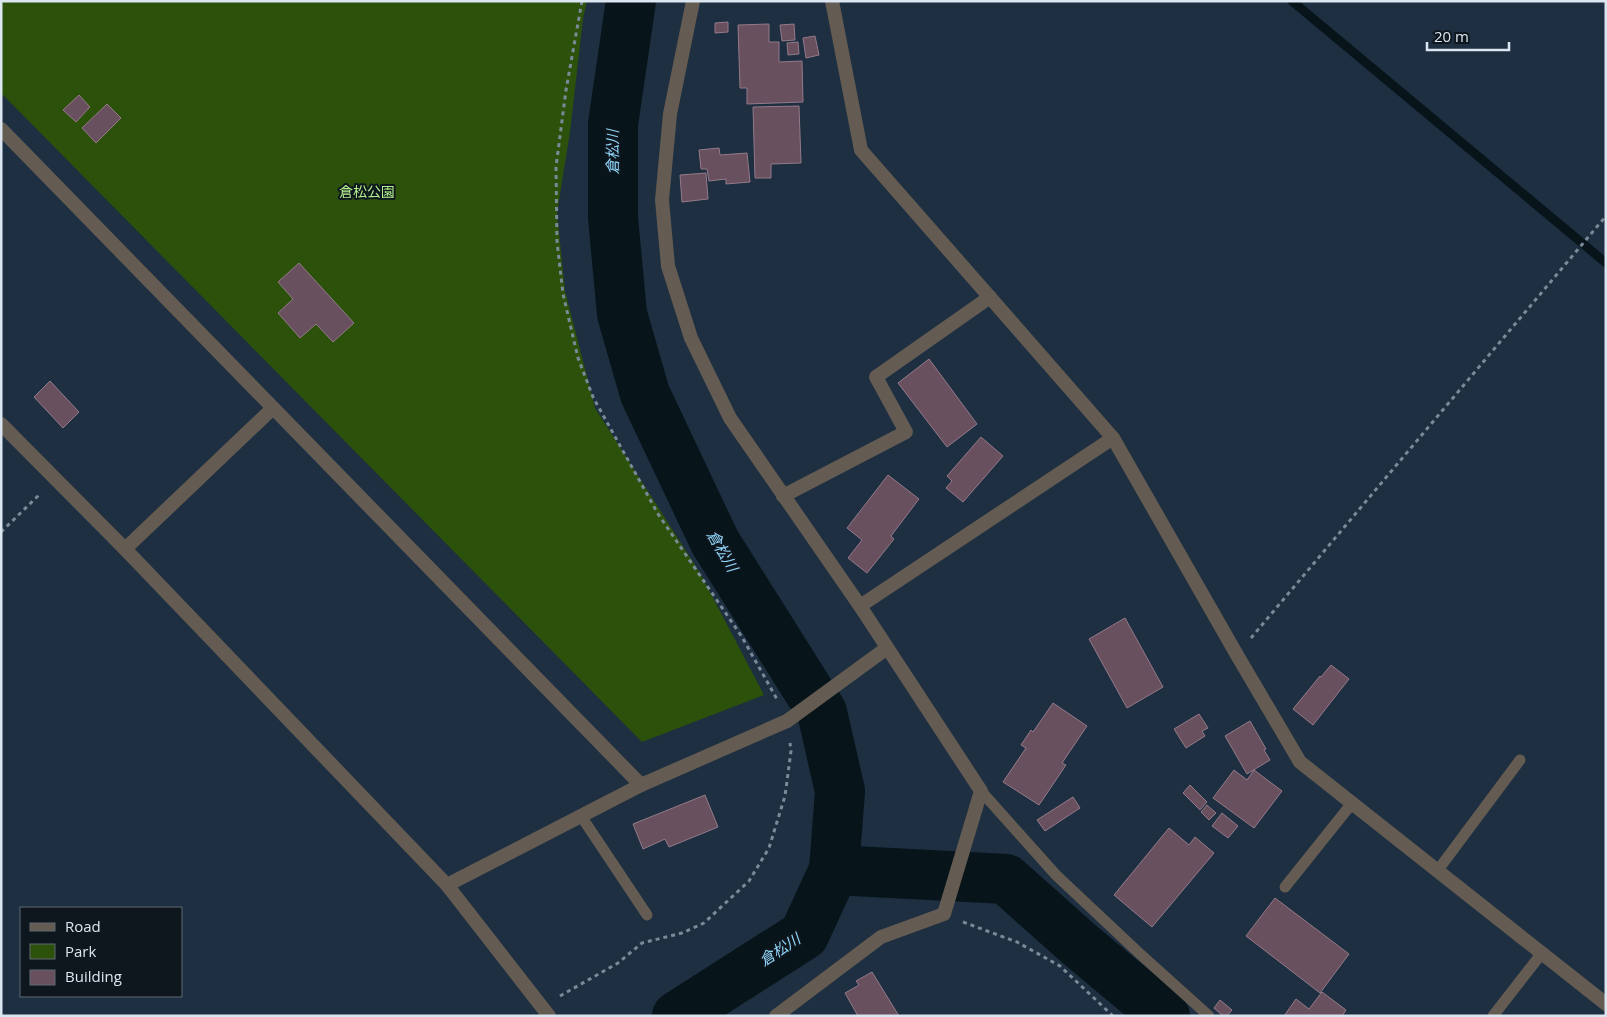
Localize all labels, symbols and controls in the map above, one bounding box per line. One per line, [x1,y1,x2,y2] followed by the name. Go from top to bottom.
[1427,20,1510,52] scale bar
[1434,26,1469,46] text: 20 m
[602,128,622,175] water label: 倉松川
[339,182,395,201] park label: 倉松公園
[703,526,744,577] water label: 倉松川
[20,907,182,997] legend
[65,916,101,936] text: Road
[755,927,805,970] water label: 倉松川
[65,941,96,961] text: Park
[65,966,122,986] text: Building

